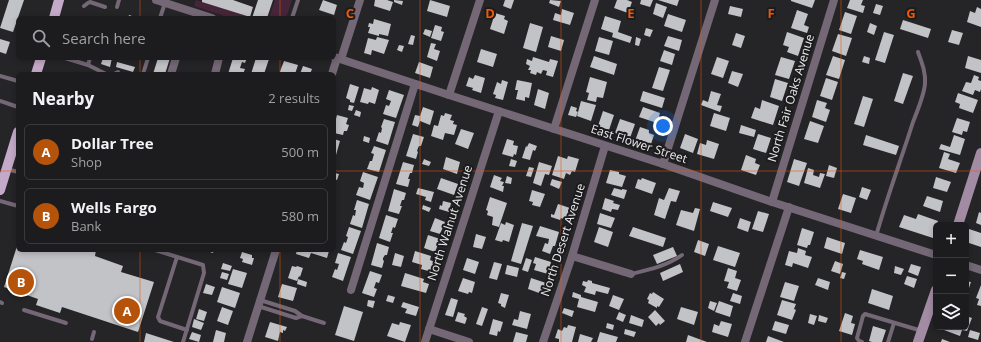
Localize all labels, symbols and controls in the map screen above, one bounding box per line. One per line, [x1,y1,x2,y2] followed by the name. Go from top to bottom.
[346,4,354,22] text: C
[485,4,495,22] text: D
[627,4,635,22] text: E
[767,4,775,22] text: F
[906,4,916,22] text: G
[16,16,336,60] search box
[30,27,52,49] icon: search
[62,28,146,48] text: Search here
[763,32,818,164] street label: North Fair Oaks Avenue
[32,87,94,110] text: Nearby
[268,89,320,107] text: 2 results
[653,116,673,136] your location
[589,120,690,167] street label: East Flower Street
[71,133,154,153] text: Dollar Tree
[42,143,50,161] text: A
[281,143,319,161] text: 500 m
[71,153,102,171] text: Shop
[423,163,476,283] street label: North Walnut Avenue
[536,181,589,299] street label: North Desert Avenue
[71,197,157,217] text: Wells Fargo
[42,207,50,225] text: B
[281,207,319,225] text: 580 m
[71,217,101,235] text: Bank
[933,222,969,330] map controls
[933,222,969,258] button: +
[933,258,969,294] button: −
[8,267,34,297] pin: B
[933,294,969,330] button: layers
[114,296,140,326] pin: A

